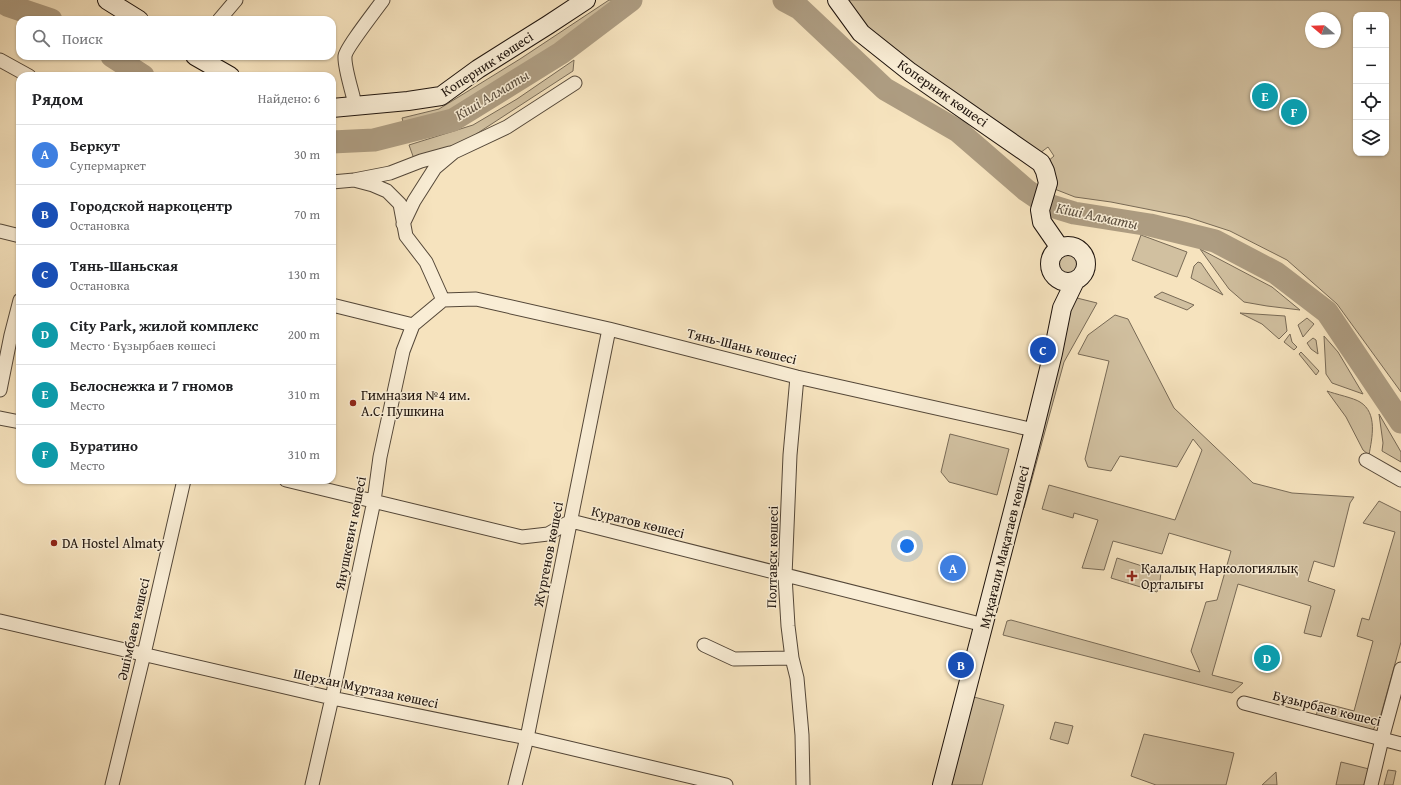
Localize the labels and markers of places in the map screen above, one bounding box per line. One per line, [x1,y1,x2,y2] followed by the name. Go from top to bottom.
[1252,81,1278,111] pin: E
[1281,97,1307,127] pin: F
[1030,335,1056,365] pin: C
[361,385,470,421] place label: Гимназия №4 им. А.С. Пушкина
[348,398,358,408] marker: Гимназия №4 им. А.С. Пушкина
[62,533,165,553] place label: DA Hostel Almaty
[49,538,59,548] marker: DA Hostel Almaty
[940,553,966,583] pin: A
[1141,558,1299,594] place label: Қалалық Наркологиялық Орталығы
[1126,570,1138,582] marker: Қалалық Наркологиялық Орталығы
[1254,643,1280,673] pin: D
[948,650,974,680] pin: B

